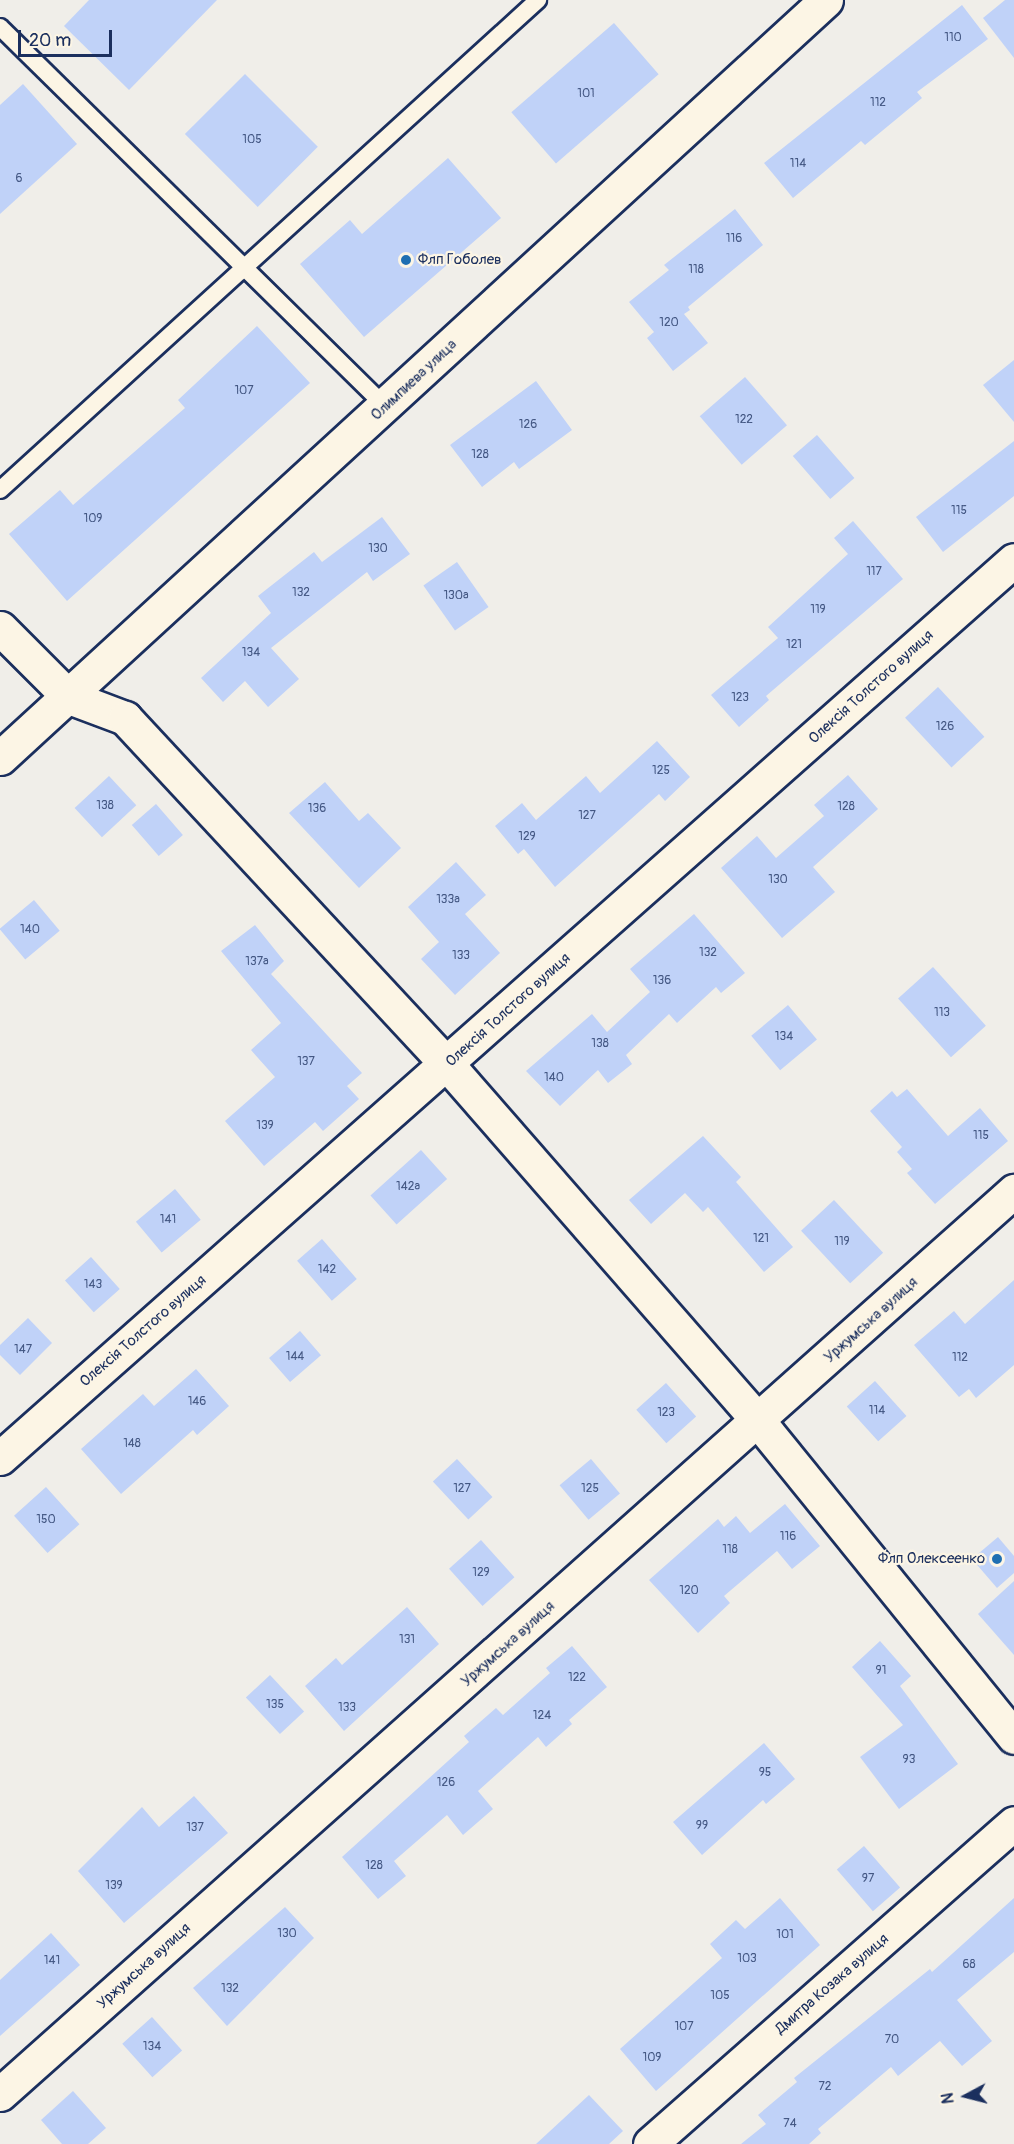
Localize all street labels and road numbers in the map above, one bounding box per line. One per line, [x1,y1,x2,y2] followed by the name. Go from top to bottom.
[367,336,461,424] street label: Олимпиева улица
[805,626,937,748] street label: Олексія Толстого вулиця
[442,949,574,1071] street label: Олексія Толстого вулиця
[76,1271,210,1391] street label: Олексія Толстого вулиця
[821,1273,921,1367] street label: Уржумська вулиця
[458,1597,558,1691] street label: Уржумська вулиця
[94,1919,194,2013] street label: Уржумська вулиця
[772,1930,892,2038] street label: Дмитра Козака вулиця

